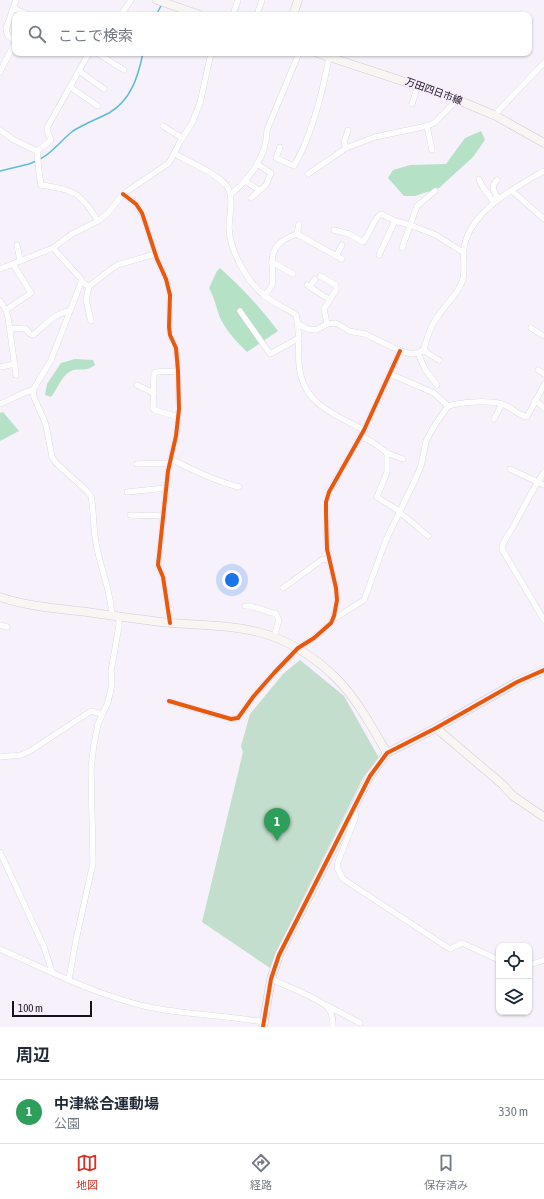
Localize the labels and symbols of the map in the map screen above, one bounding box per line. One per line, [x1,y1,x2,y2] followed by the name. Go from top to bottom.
[404,76,464,106] street label: 万田四日市線
[222,570,242,590] your location
[264,808,290,841] pin: 1
[12,999,92,1018] scale bar

